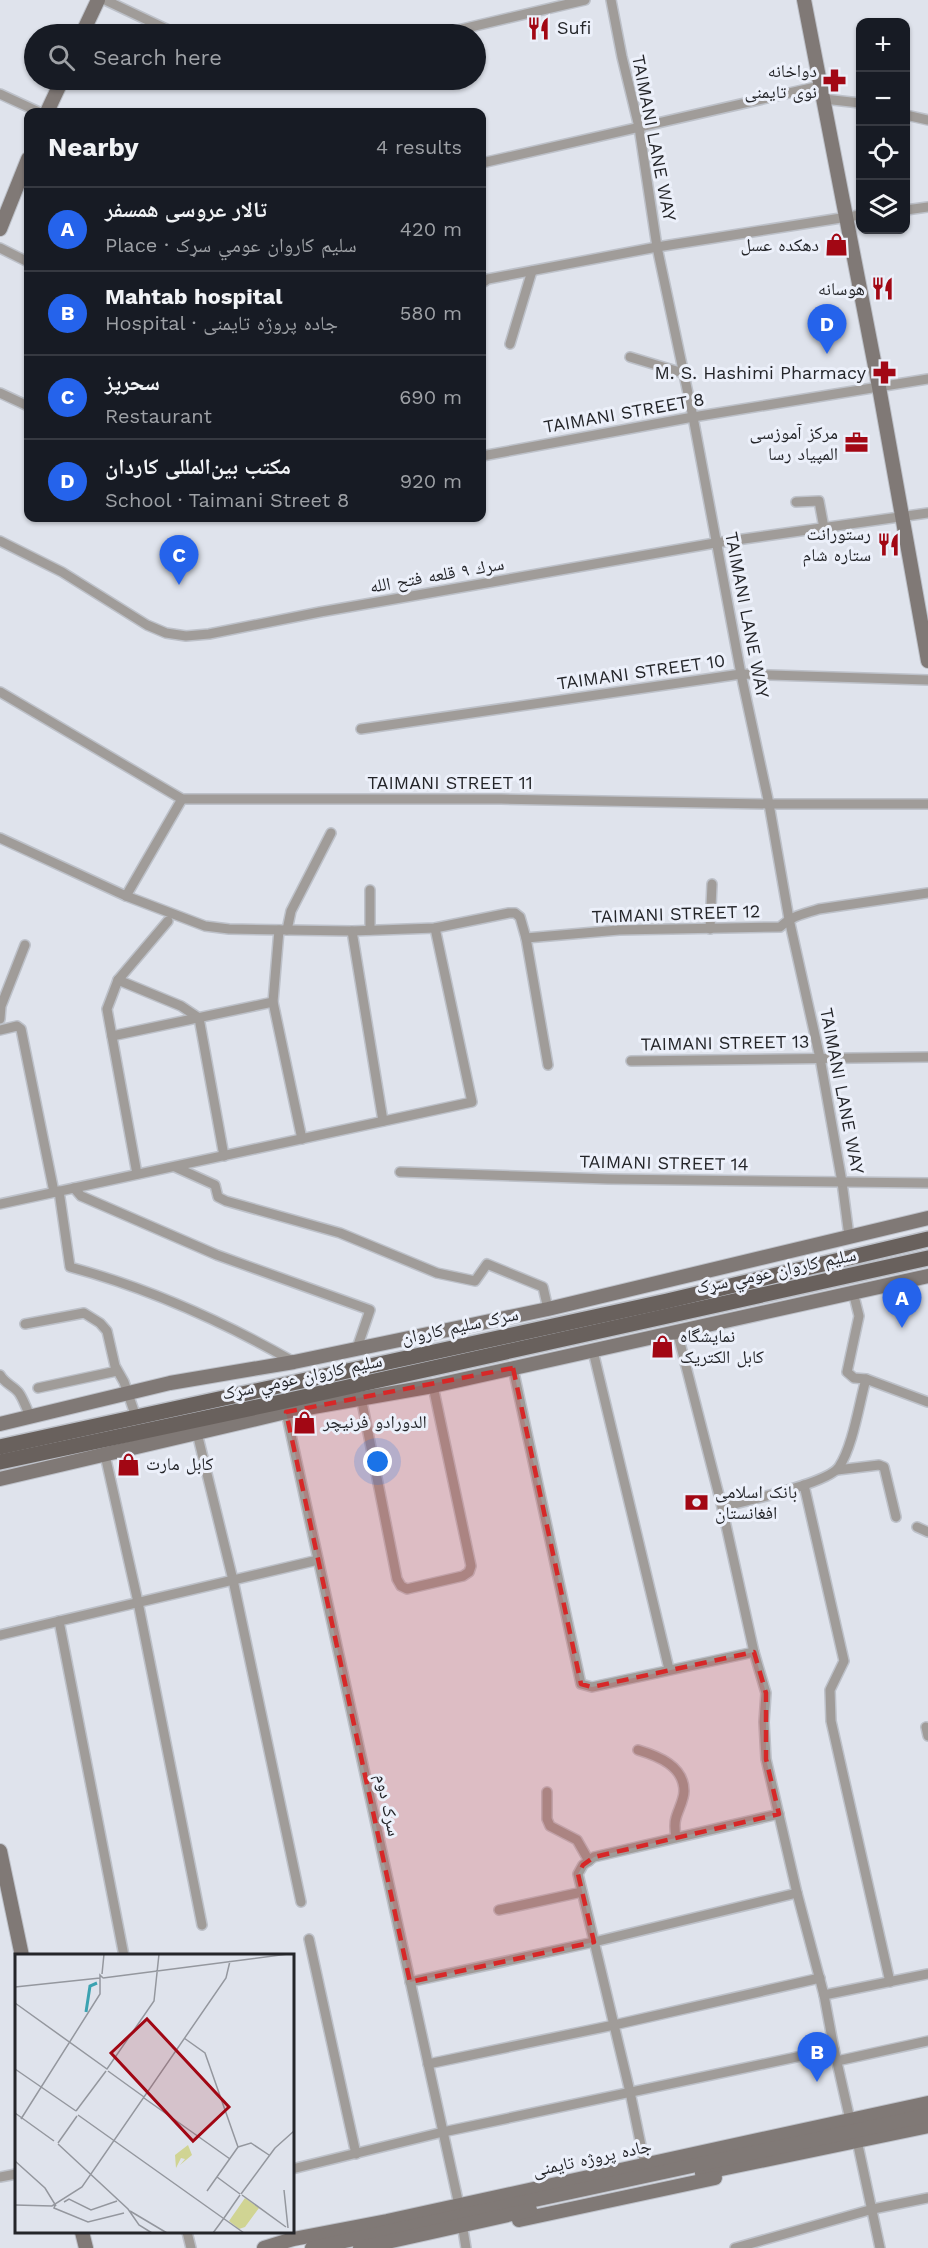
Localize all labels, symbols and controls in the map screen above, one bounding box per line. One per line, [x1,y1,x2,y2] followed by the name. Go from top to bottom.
[526,15,552,41] restaurant icon: Sufi
[557,17,591,38] place label: Sufi
[856,18,910,234] map controls
[856,18,910,72] button: +
[24,24,486,90] search box
[45,41,78,74] icon: search
[93,45,222,70] text: Search here
[628,53,681,224] street label: TAIMANI LANE WAY
[744,60,817,103] place label: دواخانه نوی تایمنی
[822,68,848,94] pharmacy icon: دواخانه نوی تایمنی
[856,72,910,126] button: −
[856,126,910,180] button: locate
[48,132,139,162] text: Nearby
[376,135,462,159] text: 4 results
[856,180,910,234] button: layers
[105,197,267,222] text: تالار عروسی همسفر
[61,217,74,241] text: A
[400,217,462,241] text: 420 m
[824,232,850,258] shop icon: دهکده عسل
[105,233,357,257] text: Place · سلیم کاروان عومي سړک
[740,234,819,256] place label: دهکده عسل
[870,276,896,302] restaurant icon: هوسانه
[818,278,865,299] place label: هوسانه
[105,284,282,309] text: Mahtab hospital
[61,301,74,325] text: B
[400,301,462,325] text: 580 m
[808,304,846,354] pin: D
[105,311,338,335] text: Hospital · جاده پروژه تایمنی
[871,360,897,386] pharmacy icon: M. S. Hashimi Pharmacy
[654,362,867,383] place label: M. S. Hashimi Pharmacy
[105,370,160,395] text: سحرپز
[61,385,74,409] text: C
[399,385,462,409] text: 690 m
[542,388,706,437] street label: TAIMANI STREET 8
[105,404,212,428] text: Restaurant
[750,422,838,465] place label: مرکز آموزسی المپیاد رسا
[843,430,869,456] office icon: مرکز آموزسی المپیاد رسا
[105,454,291,479] text: مکتب بین‌المللی کاردان
[60,469,75,493] text: D
[400,469,462,493] text: 920 m
[105,488,349,512] text: School · Taimani Street 8
[802,523,871,567] place label: رستورانت ستاره شام
[721,530,774,701] street label: TAIMANI LANE WAY
[876,531,902,557] restaurant icon: رستورانت ستاره شام
[160,536,198,585] pin: C
[368,552,506,599] street label: سرك ٩ قلعه فتح الله
[556,649,726,694] street label: TAIMANI STREET 10
[367,772,533,793] street label: TAIMANI STREET 11
[591,900,761,927] street label: TAIMANI STREET 12
[816,1006,869,1177] street label: TAIMANI LANE WAY
[640,1031,810,1054] street label: TAIMANI STREET 13
[579,1151,749,1174] street label: TAIMANI STREET 14
[694,1243,859,1302] street label: سلیم کاروان عومي سړک
[882,1278,922,1328] pin: A
[400,1303,521,1350] street label: سرک سلیم کاروان
[680,1325,765,1368] place label: نمایشگاه کابل الکتریک
[649,1333,675,1359] shop icon: نمایشگاه کابل الکتریک
[220,1349,385,1408] street label: سلیم کاروان عومي سړک
[292,1409,318,1435] shop icon: الدورادو فرنیچر
[322,1411,427,1433] place label: الدورادو فرنیچر
[363,1447,392,1476] your location
[115,1451,141,1477] shop icon: کابل مارت
[146,1453,214,1475] place label: کابل مارت
[715,1481,797,1524] place label: بانک اسلامی افغانستان
[684,1489,710,1515] bank icon: بانک اسلامی افغانستان
[370,1772,405,1838] street label: سرک دوم
[15,1954,294,2233] inset map
[798,2032,836,2082] pin: B
[530,2135,654,2182] street label: جاده پروژه تایمنی

